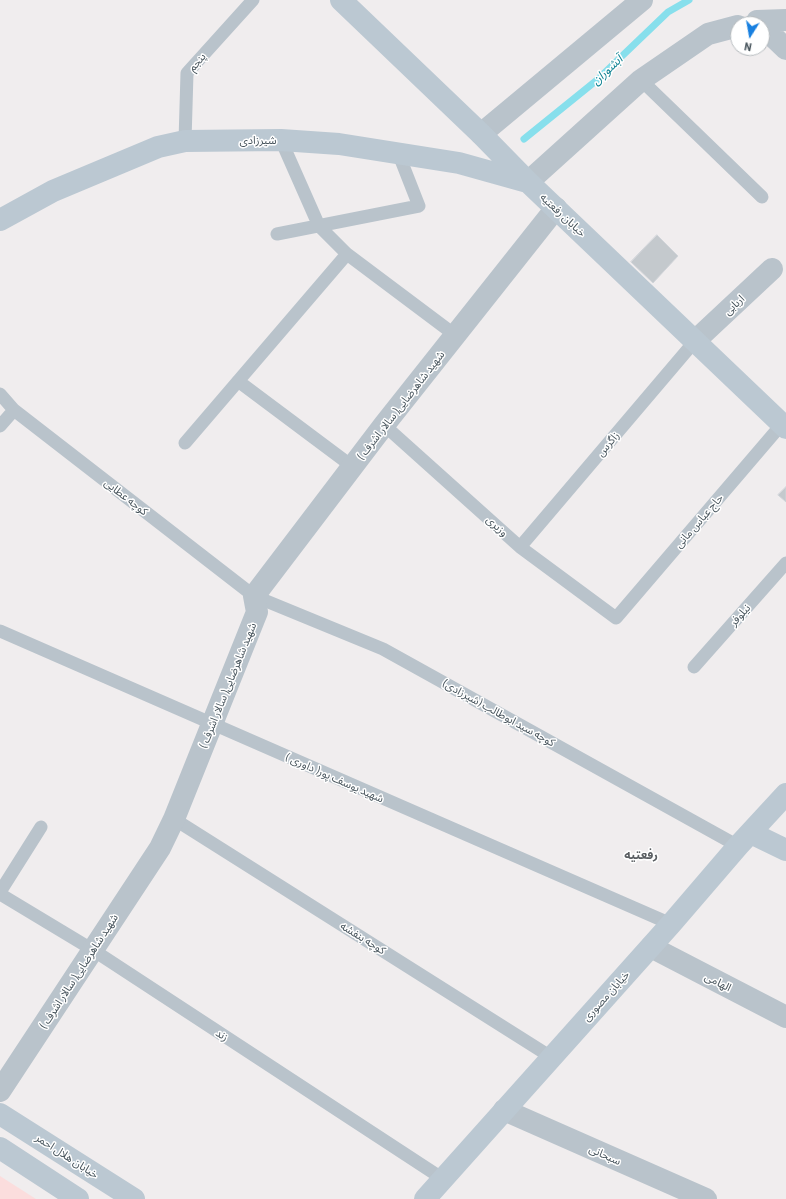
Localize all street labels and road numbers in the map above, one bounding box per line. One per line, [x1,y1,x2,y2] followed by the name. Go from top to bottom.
[185,50,209,74] street label: پنجم
[239,133,277,147] street label: شیرزادی
[537,191,589,239] street label: خیابان رفعتیه
[721,292,747,318] street label: اربابی
[355,348,447,462] street label: شهید شاهرضایی( سالار اشرف )
[594,429,622,459] street label: زاگرس
[102,476,150,518] street label: کوچه عطایی
[672,491,726,551] street label: حاج عباس مانی
[483,513,511,539] street label: وزیری
[727,601,753,629] street label: نیلوفر
[197,621,259,749] street label: شهید شاهرضایی( سالار اشرف )
[441,677,557,749] street label: کوچه سید ابوطالب (شیرزادی)
[284,750,386,806] street label: شهید یوسف پور( داوری )
[37,911,121,1031] street label: شهید شاهرضایی( سالار اشرف )
[338,919,388,957] street label: کوچه بنفشه
[580,968,632,1024] street label: خیابان مصوری
[702,970,734,994] street label: الهامی
[213,1026,231,1044] street label: زند
[33,1131,101,1181] street label: خیابان هلال احمر
[587,1142,623,1168] street label: سبحانی

